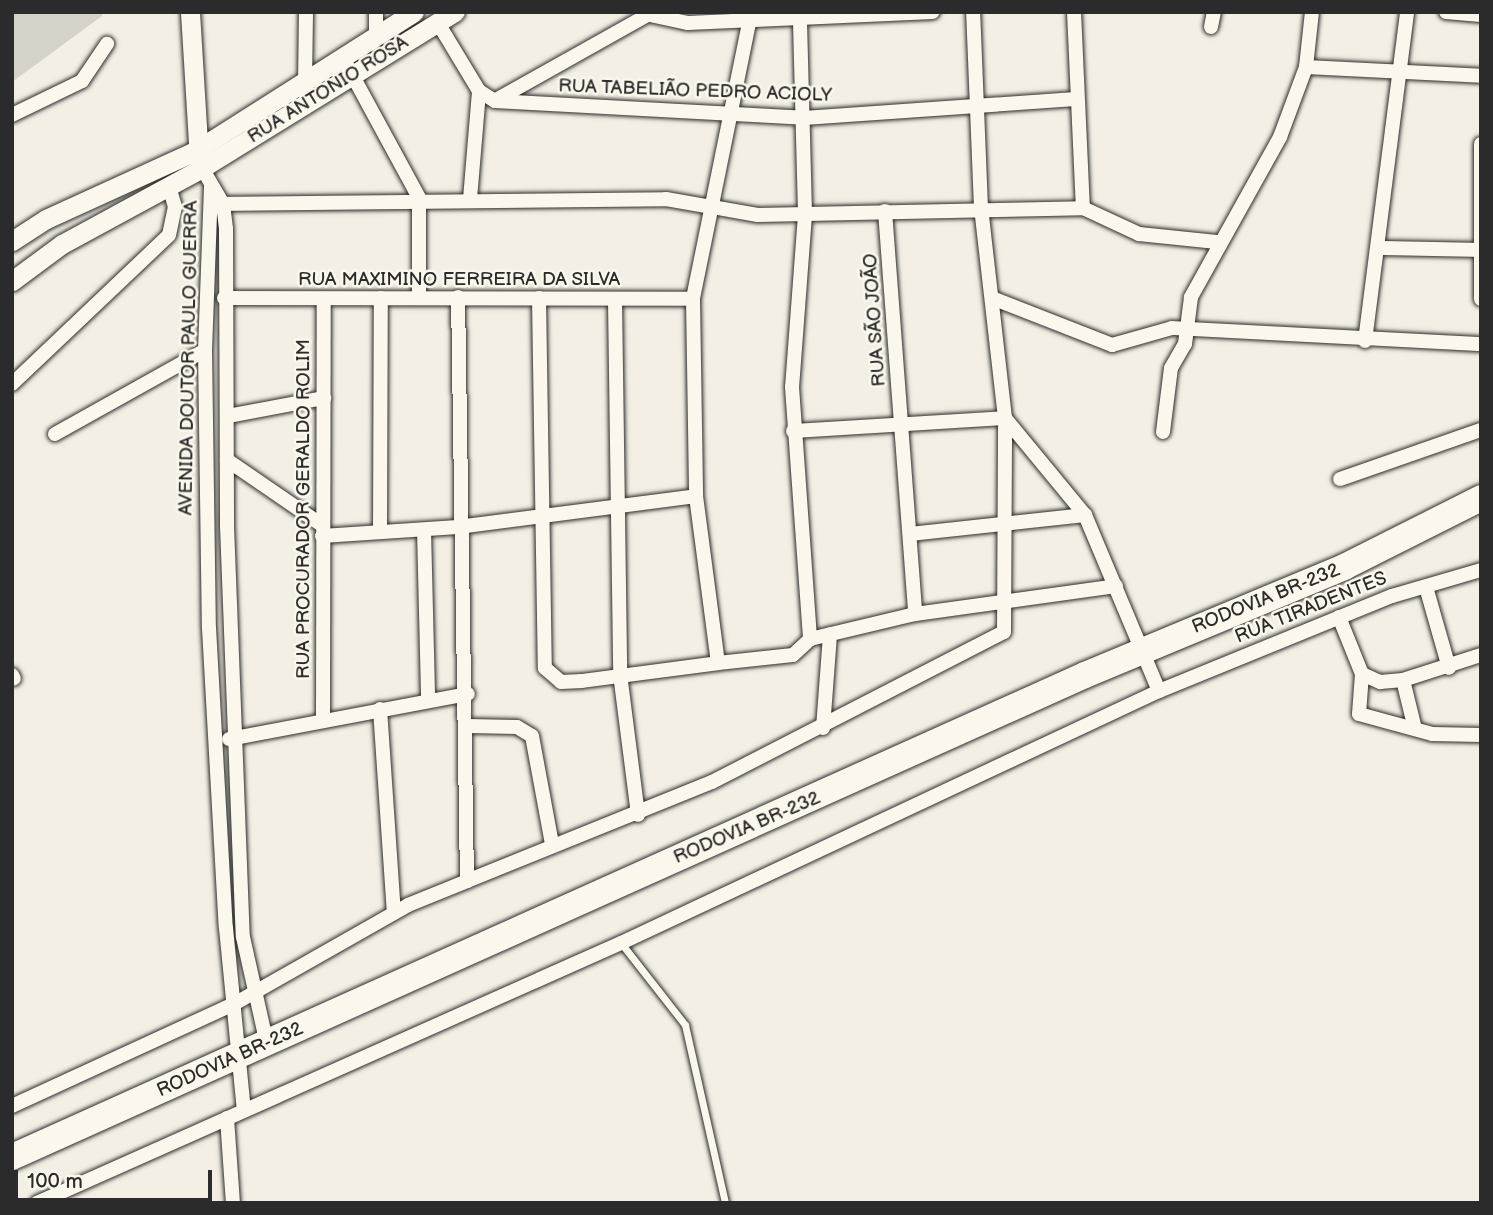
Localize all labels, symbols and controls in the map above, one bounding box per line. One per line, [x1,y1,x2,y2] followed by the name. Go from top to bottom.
[243,31,413,149] street label: RUA ANTONIO ROSA
[558,75,832,107] street label: RUA TABELIÃO PEDRO ACIOLY
[175,200,203,516] street label: AVENIDA DOUTOR PAULO GUERRA
[859,252,891,388] street label: RUA SÃO JOÃO
[298,269,620,291] street label: RUA MAXIMINO FERREIRA DA SILVA
[293,339,315,679] street label: RUA PROCURADOR GERALDO ROLIM
[1189,559,1343,639] street label: RODOVIA BR-232
[1232,567,1390,649] street label: RUA TIRADENTES
[670,787,824,869] street label: RODOVIA BR-232
[154,1018,306,1102] street label: RODOVIA BR-232
[18,1156,215,1200] scale bar
[27,1169,83,1194] text: 100 m

